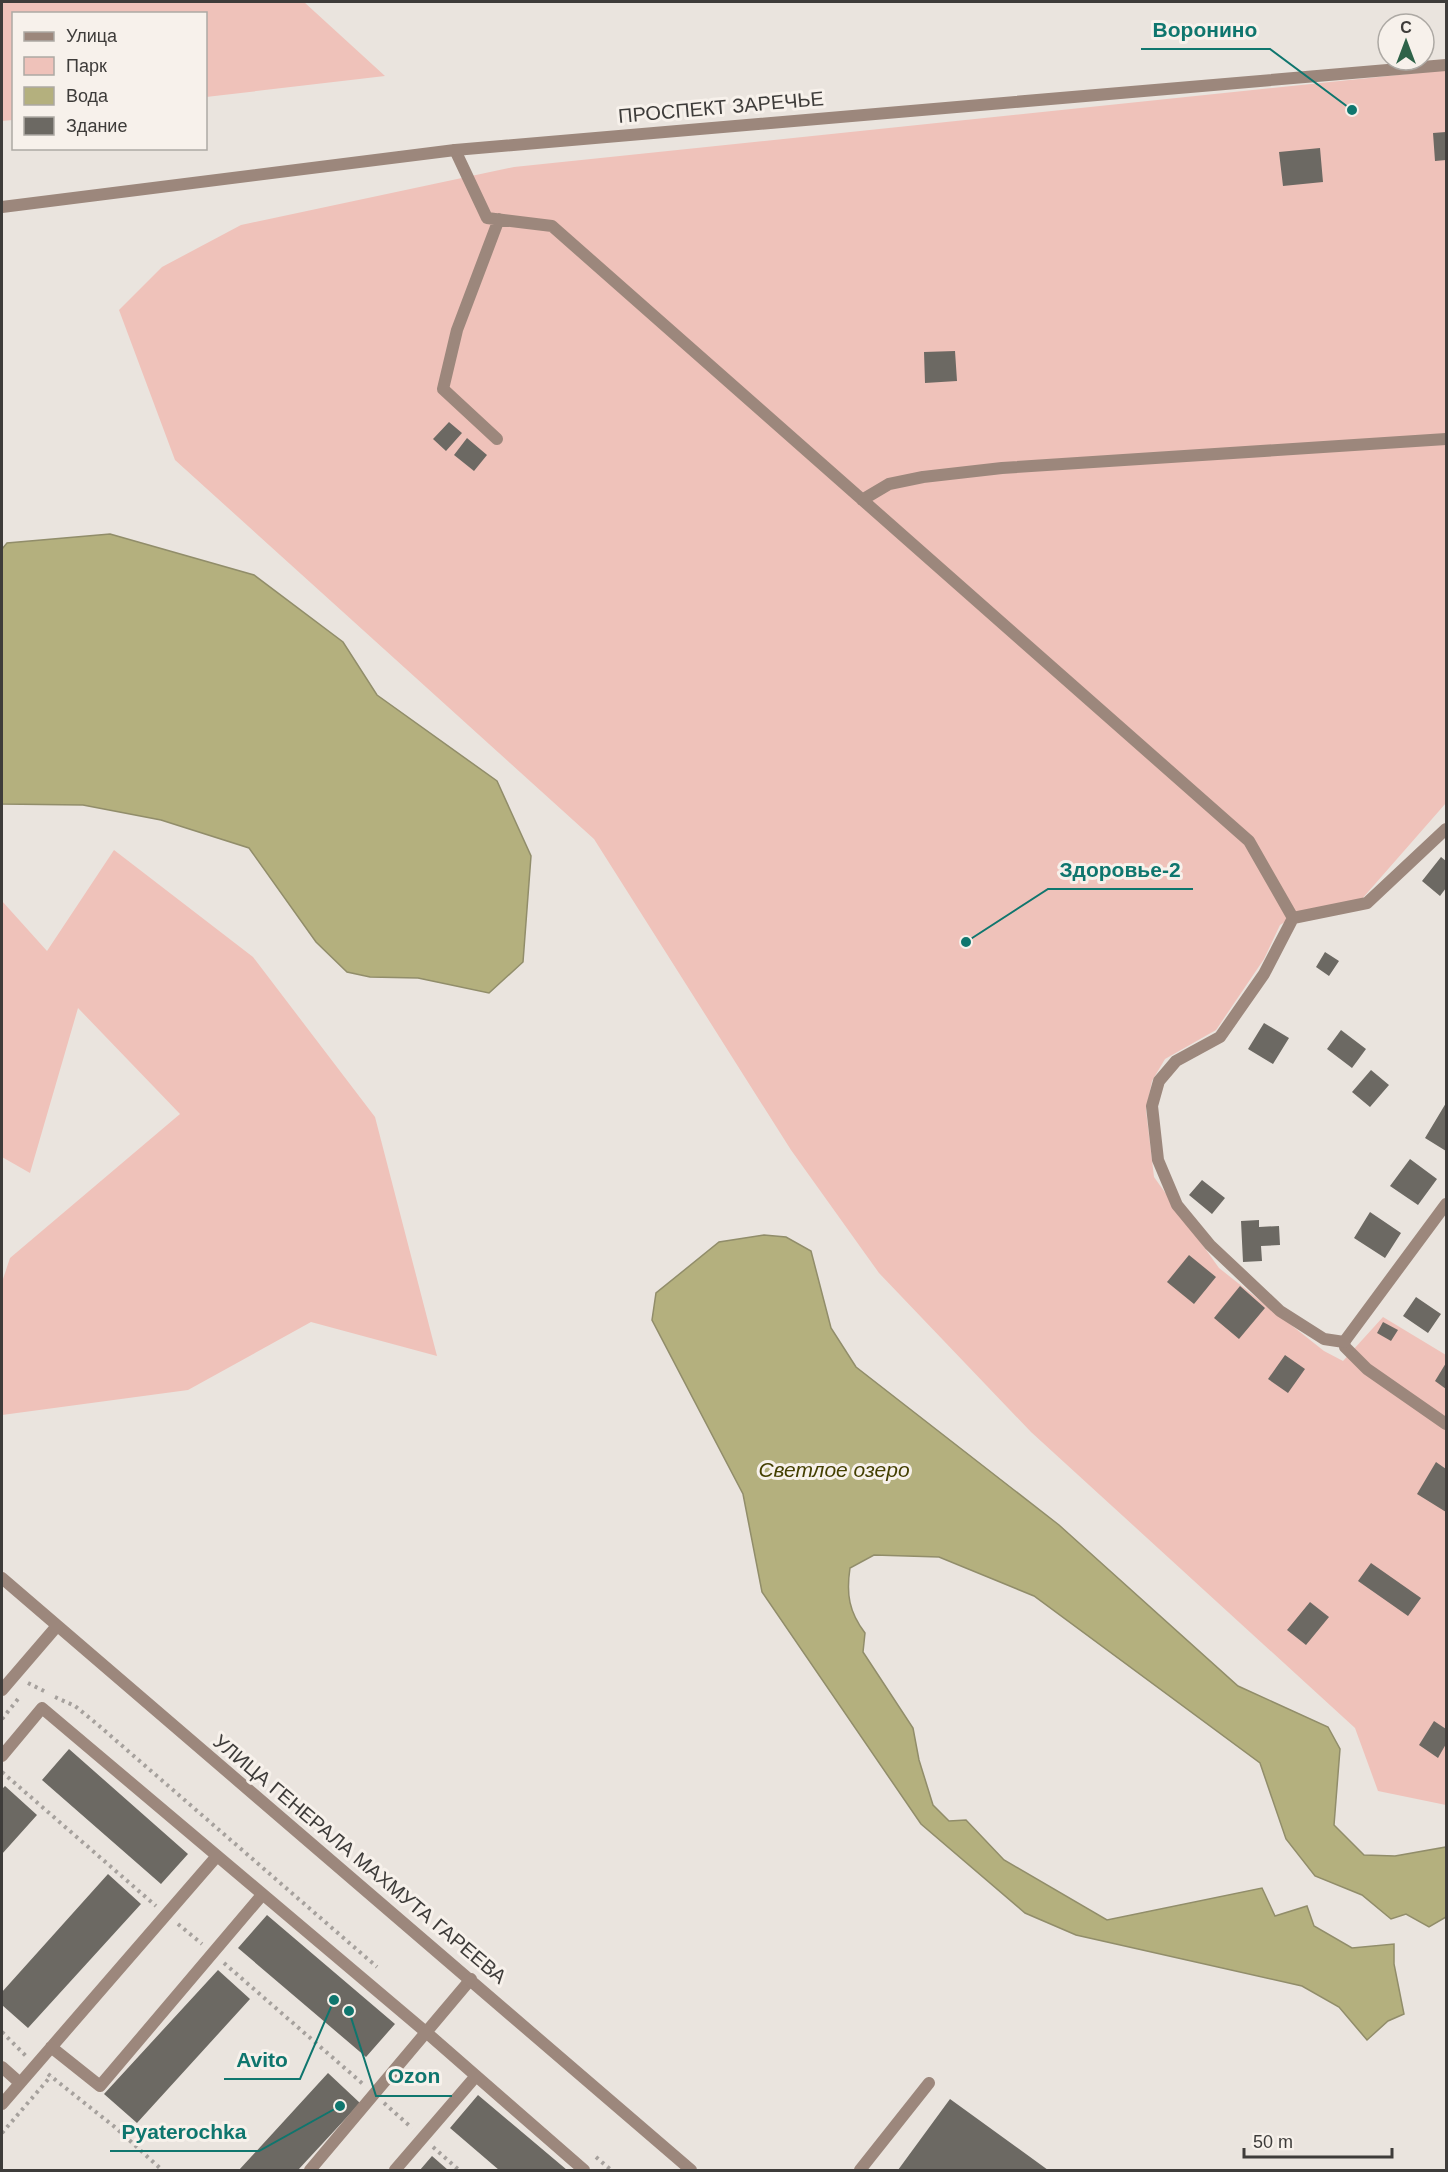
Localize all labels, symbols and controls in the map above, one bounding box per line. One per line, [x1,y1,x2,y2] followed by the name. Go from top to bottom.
[1141,10,1270,49] callout: Воронино
[12,12,207,150] legend
[1376,12,1436,72] north arrow
[1153,18,1257,41] text: Воронино
[1400,19,1412,36] text: С
[66,26,118,46] text: Улица
[66,56,107,76] text: Парк
[66,86,109,106] text: Вода
[617,87,825,127] street label: ПРОСПЕКТ ЗАРЕЧЬЕ
[66,116,127,136] text: Здание
[1048,850,1193,889] callout: Здоровье-2
[1059,858,1181,881] text: Здоровье-2
[758,1458,910,1481] water label: Светлое озеро
[209,1730,511,1988] street label: УЛИЦА ГЕНЕРАЛА МАХМУТА ГАРЕЕВА
[224,2040,300,2079] callout: Avito
[236,2048,288,2071] text: Avito
[376,2057,452,2096] callout: Ozon
[388,2064,440,2087] text: Ozon
[110,2112,259,2151] callout: Pyaterochka
[122,2120,247,2143] text: Pyaterochka
[1244,2121,1392,2159] scale bar
[1253,2132,1293,2152] text: 50 m

